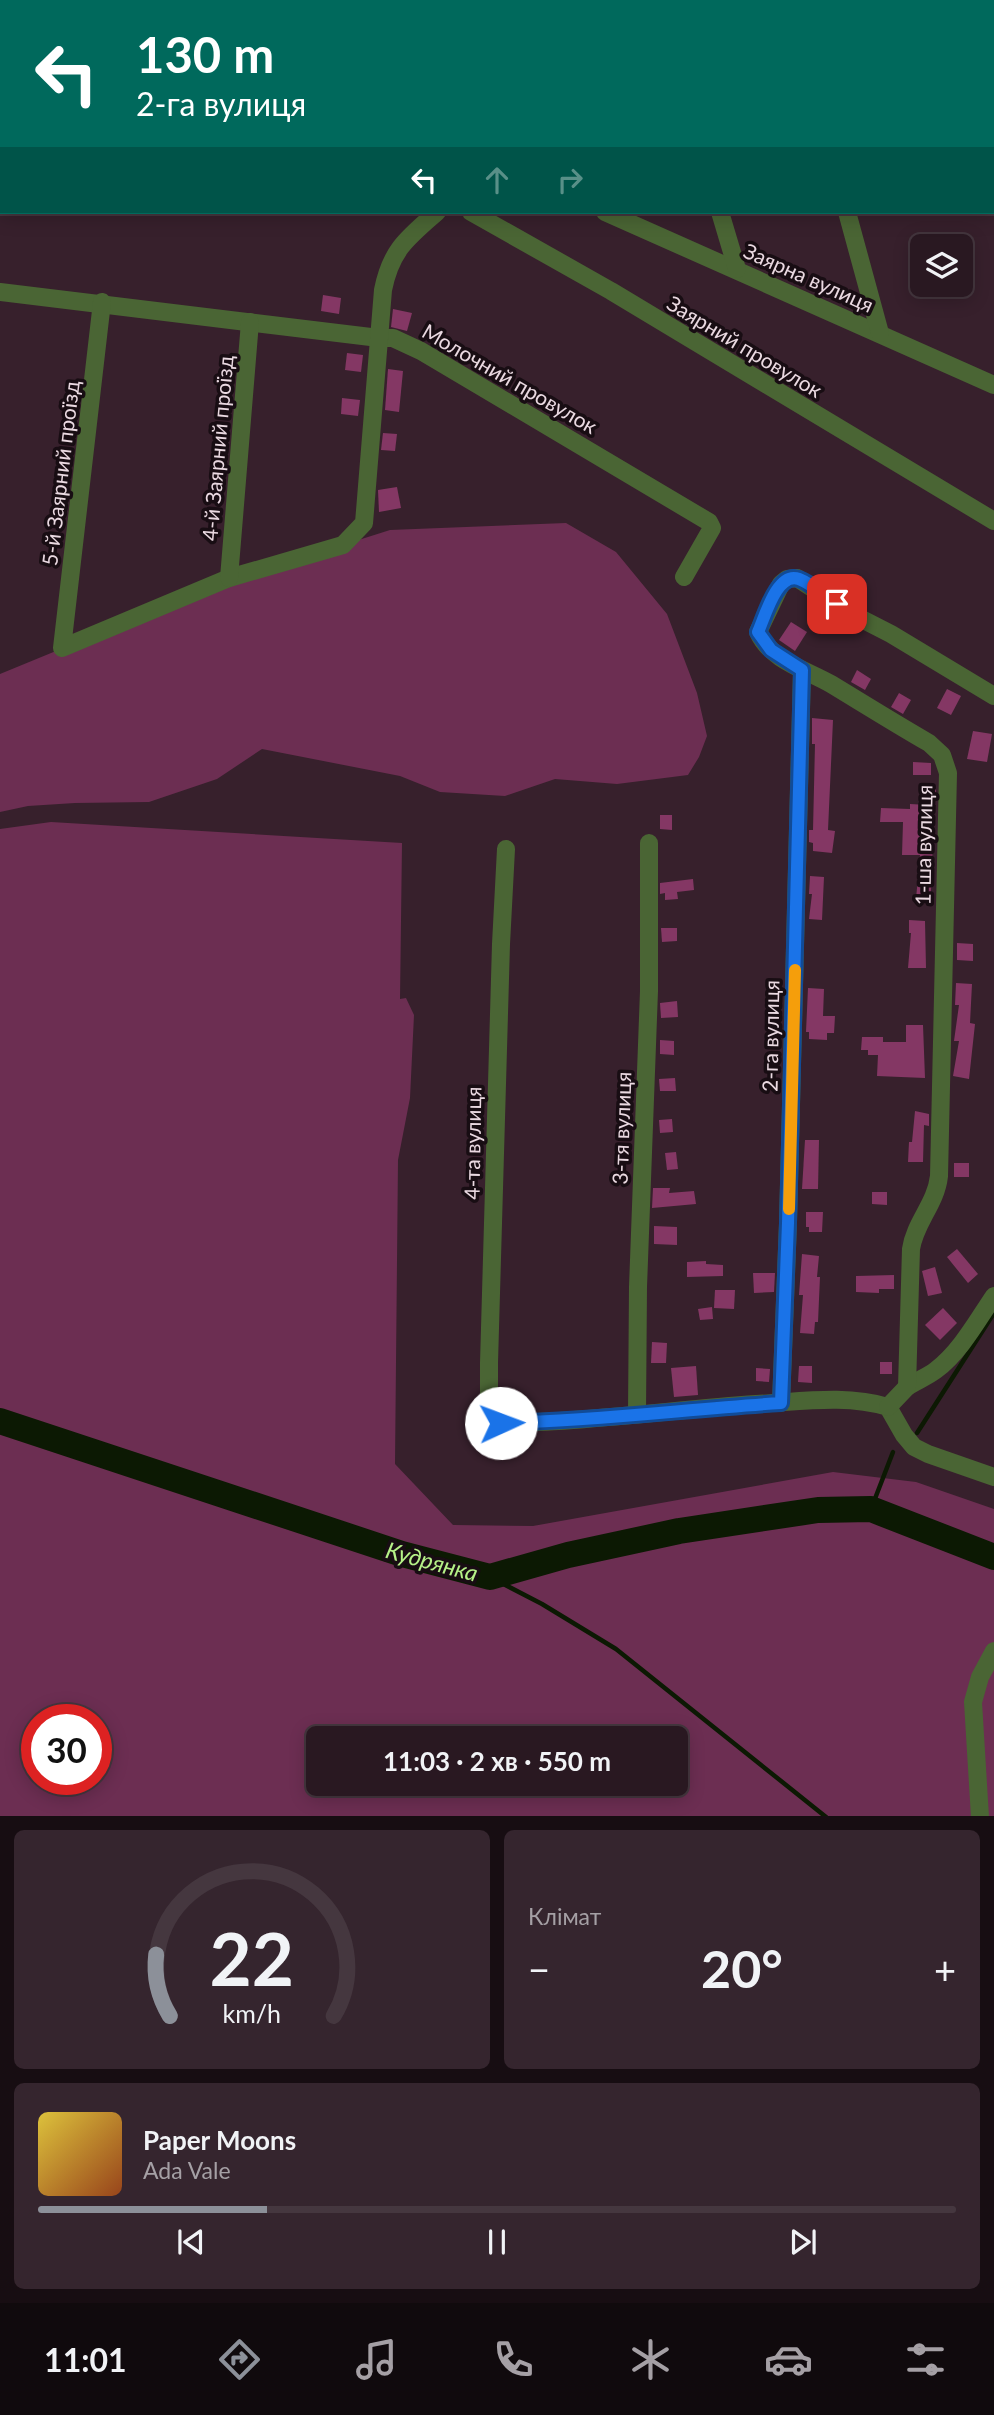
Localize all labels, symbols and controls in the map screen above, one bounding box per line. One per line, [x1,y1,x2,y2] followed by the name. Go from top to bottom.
[136,25,274,83] text: 130 m
[21,28,112,119] icon: left
[136,84,306,123] text: 2-га вулиця
[405,161,443,199] icon: left
[478,161,516,199] icon: ahead
[551,161,589,199] icon: right
[910,234,973,297] map controls
[910,234,973,297] button: layers
[740,237,878,317] street label: Заярна вулиця
[663,290,827,402] street label: Заярний провулок
[418,318,602,438] street label: Молочний провулок
[196,354,238,542] street label: 4-й Заярний проїзд
[36,379,84,567] street label: 5-й Заярний проїзд
[807,574,867,634] pin
[818,585,856,623] icon: arrive
[909,785,937,905] street label: 1-ша вулиця
[757,980,783,1092] street label: 2-га вулиця
[607,1071,635,1185] street label: 3-тя вулиця
[459,1086,485,1200] street label: 4-та вулиця
[464,1386,538,1460] position arrow
[383,1535,481,1587] water label: Кудрянка
[21,1704,112,1795] speed limit sign: 30
[383,1745,611,1777] text: 11:03 · 2 хв · 550 m
[528,1902,601,1930] text: Клімат
[210,1914,294,2002] text: 22
[701,1937,783,1999] text: 20°
[528,1946,550,1992] text: −
[934,1946,956,1992] text: +
[223,1997,281,2027] text: km/h
[143,2124,296,2156] text: Paper Moons
[143,2156,231,2184] text: Ada Vale
[172,2223,210,2261] icon: previous
[478,2223,516,2261] icon: pause
[784,2223,822,2261] icon: next
[215,2335,264,2384] icon: directions
[352,2335,401,2384] icon: music
[489,2335,538,2384] icon: phone
[626,2335,675,2384] icon: climate
[764,2335,813,2384] icon: car
[901,2335,950,2384] icon: filters
[44,2340,127,2379] text: 11:01

